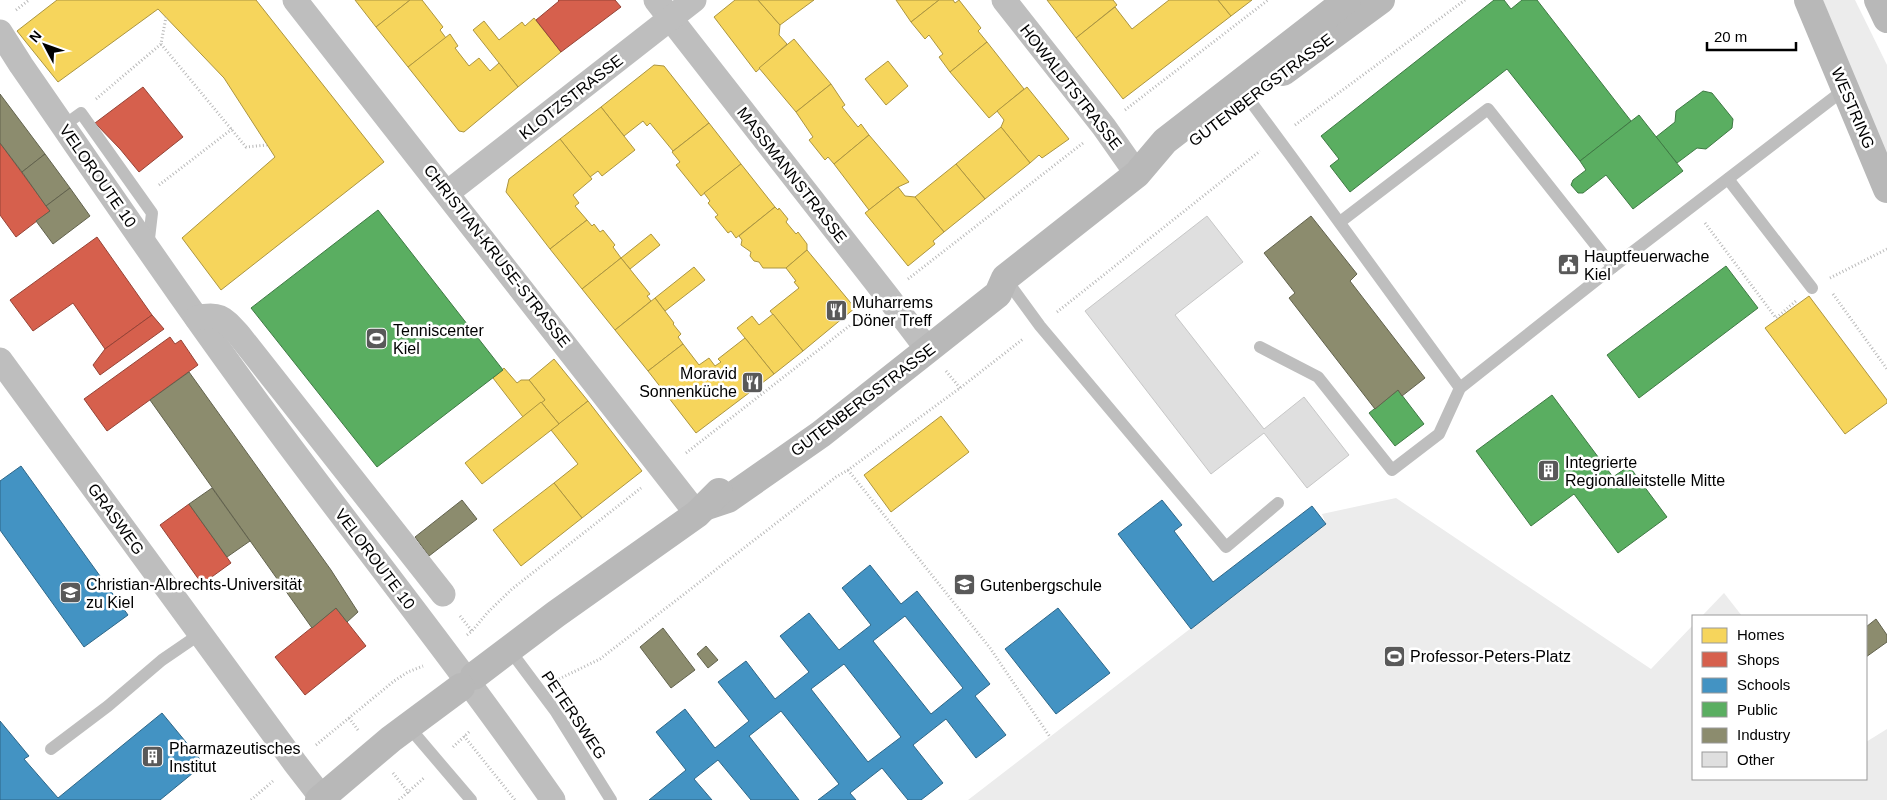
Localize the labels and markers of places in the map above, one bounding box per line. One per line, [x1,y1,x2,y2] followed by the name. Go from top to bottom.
[1584,248,1710,283] place label: Hauptfeuerwache Kiel
[1556,253,1580,277] public building icon: Hauptfeuerwache Kiel
[852,294,933,329] place label: Muharrems Döner Treff
[824,299,848,323] restaurant icon: Muharrems Döner Treff
[393,322,484,357] place label: Tenniscenter Kiel
[365,327,389,351] sports icon: Tenniscenter Kiel
[639,365,737,400] place label: Moravid Sonnenküche
[741,370,765,394] restaurant icon: Moravid Sonnenküche
[1565,454,1725,489] place label: Integrierte Regionalleitstelle Mitte
[1537,459,1561,483] building icon: Integrierte Regionalleitstelle Mitte
[952,573,976,597] school or university icon: Gutenbergschule
[86,576,303,611] place label: Christian-Albrechts-Universität zu Kiel
[980,577,1102,594] place label: Gutenbergschule
[58,581,82,605] school or university icon: Christian-Albrechts-Universität zu Kiel
[1382,644,1406,668] sports icon: Professor-Peters-Platz
[1410,648,1571,665] place label: Professor-Peters-Platz
[169,740,301,775] place label: Pharmazeutisches Institut
[141,745,165,769] building icon: Pharmazeutisches Institut

